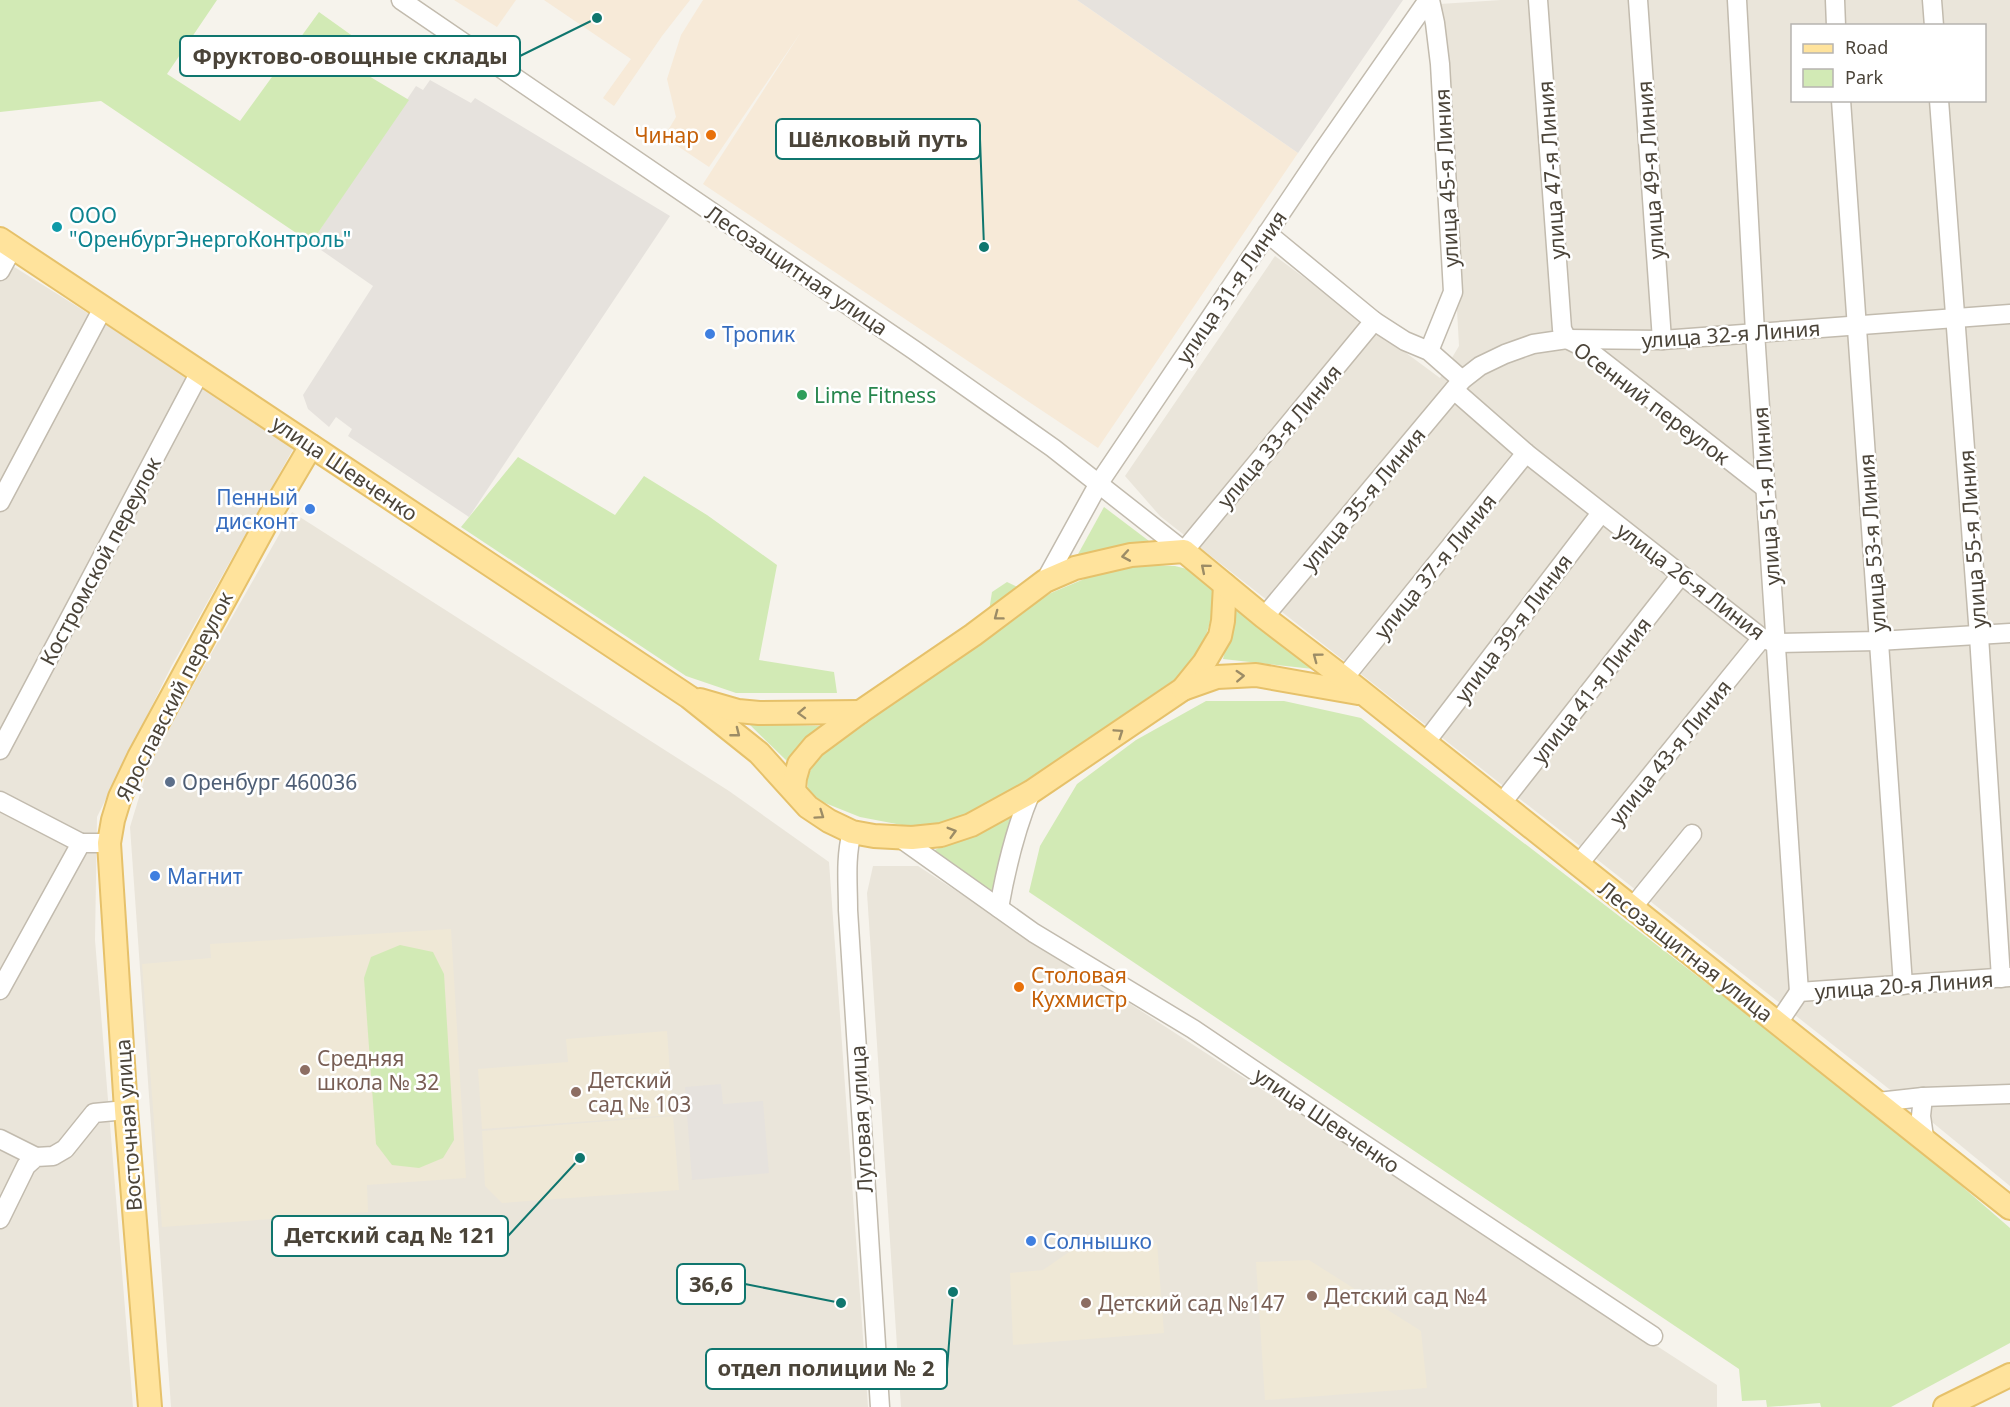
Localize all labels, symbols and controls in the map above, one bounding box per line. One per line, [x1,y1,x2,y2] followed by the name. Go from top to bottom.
[1791,24,1986,102] legend
[1845,35,1888,59] text: Road
[180,36,520,76] callout: Фруктово-овощные склады
[192,40,508,70] text: Фруктово-овощные склады
[1845,65,1883,89] text: Park
[1531,80,1571,260] street label: улица 47-я Линия
[1630,80,1670,260] street label: улица 49-я Линия
[1427,88,1465,268] street label: улица 45-я Линия
[776,119,980,159] callout: Шёлковый путь
[634,121,699,149] place label: Чинар
[788,123,968,153] text: Шёлковый путь
[704,128,718,142] marker: Чинар
[700,199,894,341] street label: Лесозащитная улица
[69,201,351,253] place label: ООО "ОренбургЭнергоКонтроль"
[1169,205,1293,369] street label: улица 31-я Линия
[50,220,64,234] marker: ООО "ОренбургЭнергоКонтроль"
[1641,314,1821,354] street label: улица 32-я Линия
[722,320,795,348] place label: Тропик
[703,327,717,341] marker: Тропик
[1568,335,1736,471] street label: Осенний переулок
[1211,358,1347,514] street label: улица 33-я Линия
[814,381,936,409] place label: Lime Fitness
[795,388,809,402] marker: Lime Fitness
[1746,406,1786,586] street label: улица 51-я Линия
[267,409,423,527] street label: улица Шевченко
[1295,421,1431,577] street label: улица 35-я Линия
[1952,449,1992,629] street label: улица 55-я Линия
[33,452,167,670] street label: Костромской переулок
[1852,453,1892,633] street label: улица 53-я Линия
[216,483,298,535] place label: Пенный дисконт
[1368,488,1502,644] street label: улица 37-я Линия
[303,502,317,516] marker: Пенный дисконт
[1611,516,1771,646] street label: улица 26-я Линия
[1448,548,1578,708] street label: улица 39-я Линия
[1121,549,1131,562] one-way arrow
[1201,564,1212,575] one-way arrow
[109,587,239,805] street label: Ярославский переулок
[994,609,1005,620] one-way arrow
[1525,611,1657,769] street label: улица 41-я Линия
[1312,654,1323,665] one-way arrow
[1235,669,1244,682] one-way arrow
[1603,674,1737,830] street label: улица 43-я Линия
[797,707,806,719] one-way arrow
[729,726,740,737] one-way arrow
[1112,729,1123,740] one-way arrow
[182,768,357,796] place label: Оренбург 460036
[163,775,177,789] marker: Оренбург 460036
[813,808,824,819] one-way arrow
[946,827,957,839] one-way arrow
[167,862,243,890] place label: Магнит
[148,869,162,883] marker: Магнит
[1593,874,1779,1028] street label: Лесозащитная улица
[1031,961,1127,1013] place label: Столовая Кухмистр
[1814,965,1994,1005] street label: улица 20-я Линия
[1012,980,1026,994] marker: Столовая Кухмистр
[108,1038,148,1212] street label: Восточная улица
[317,1044,439,1096] place label: Средняя школа № 32
[843,1045,879,1193] street label: Луговая улица
[1249,1061,1405,1179] street label: улица Шевченко
[298,1063,312,1077] marker: Средняя школа № 32
[588,1066,691,1118] place label: Детский сад № 103
[569,1085,583,1099] marker: Детский сад № 103
[272,1216,508,1256] callout: Детский сад № 121
[284,1219,496,1249] text: Детский сад № 121
[1043,1227,1152,1255] place label: Солнышко
[1024,1234,1038,1248] marker: Солнышко
[677,1264,745,1304] callout: 36,6
[689,1268,733,1298] text: 36,6
[1324,1282,1487,1310] place label: Детский сад №4
[1098,1289,1285,1317] place label: Детский сад №147
[1305,1289,1319,1303] marker: Детский сад №4
[1079,1296,1093,1310] marker: Детский сад №147
[706,1349,947,1389] callout: отдел полиции № 2
[717,1352,935,1382] text: отдел полиции № 2

